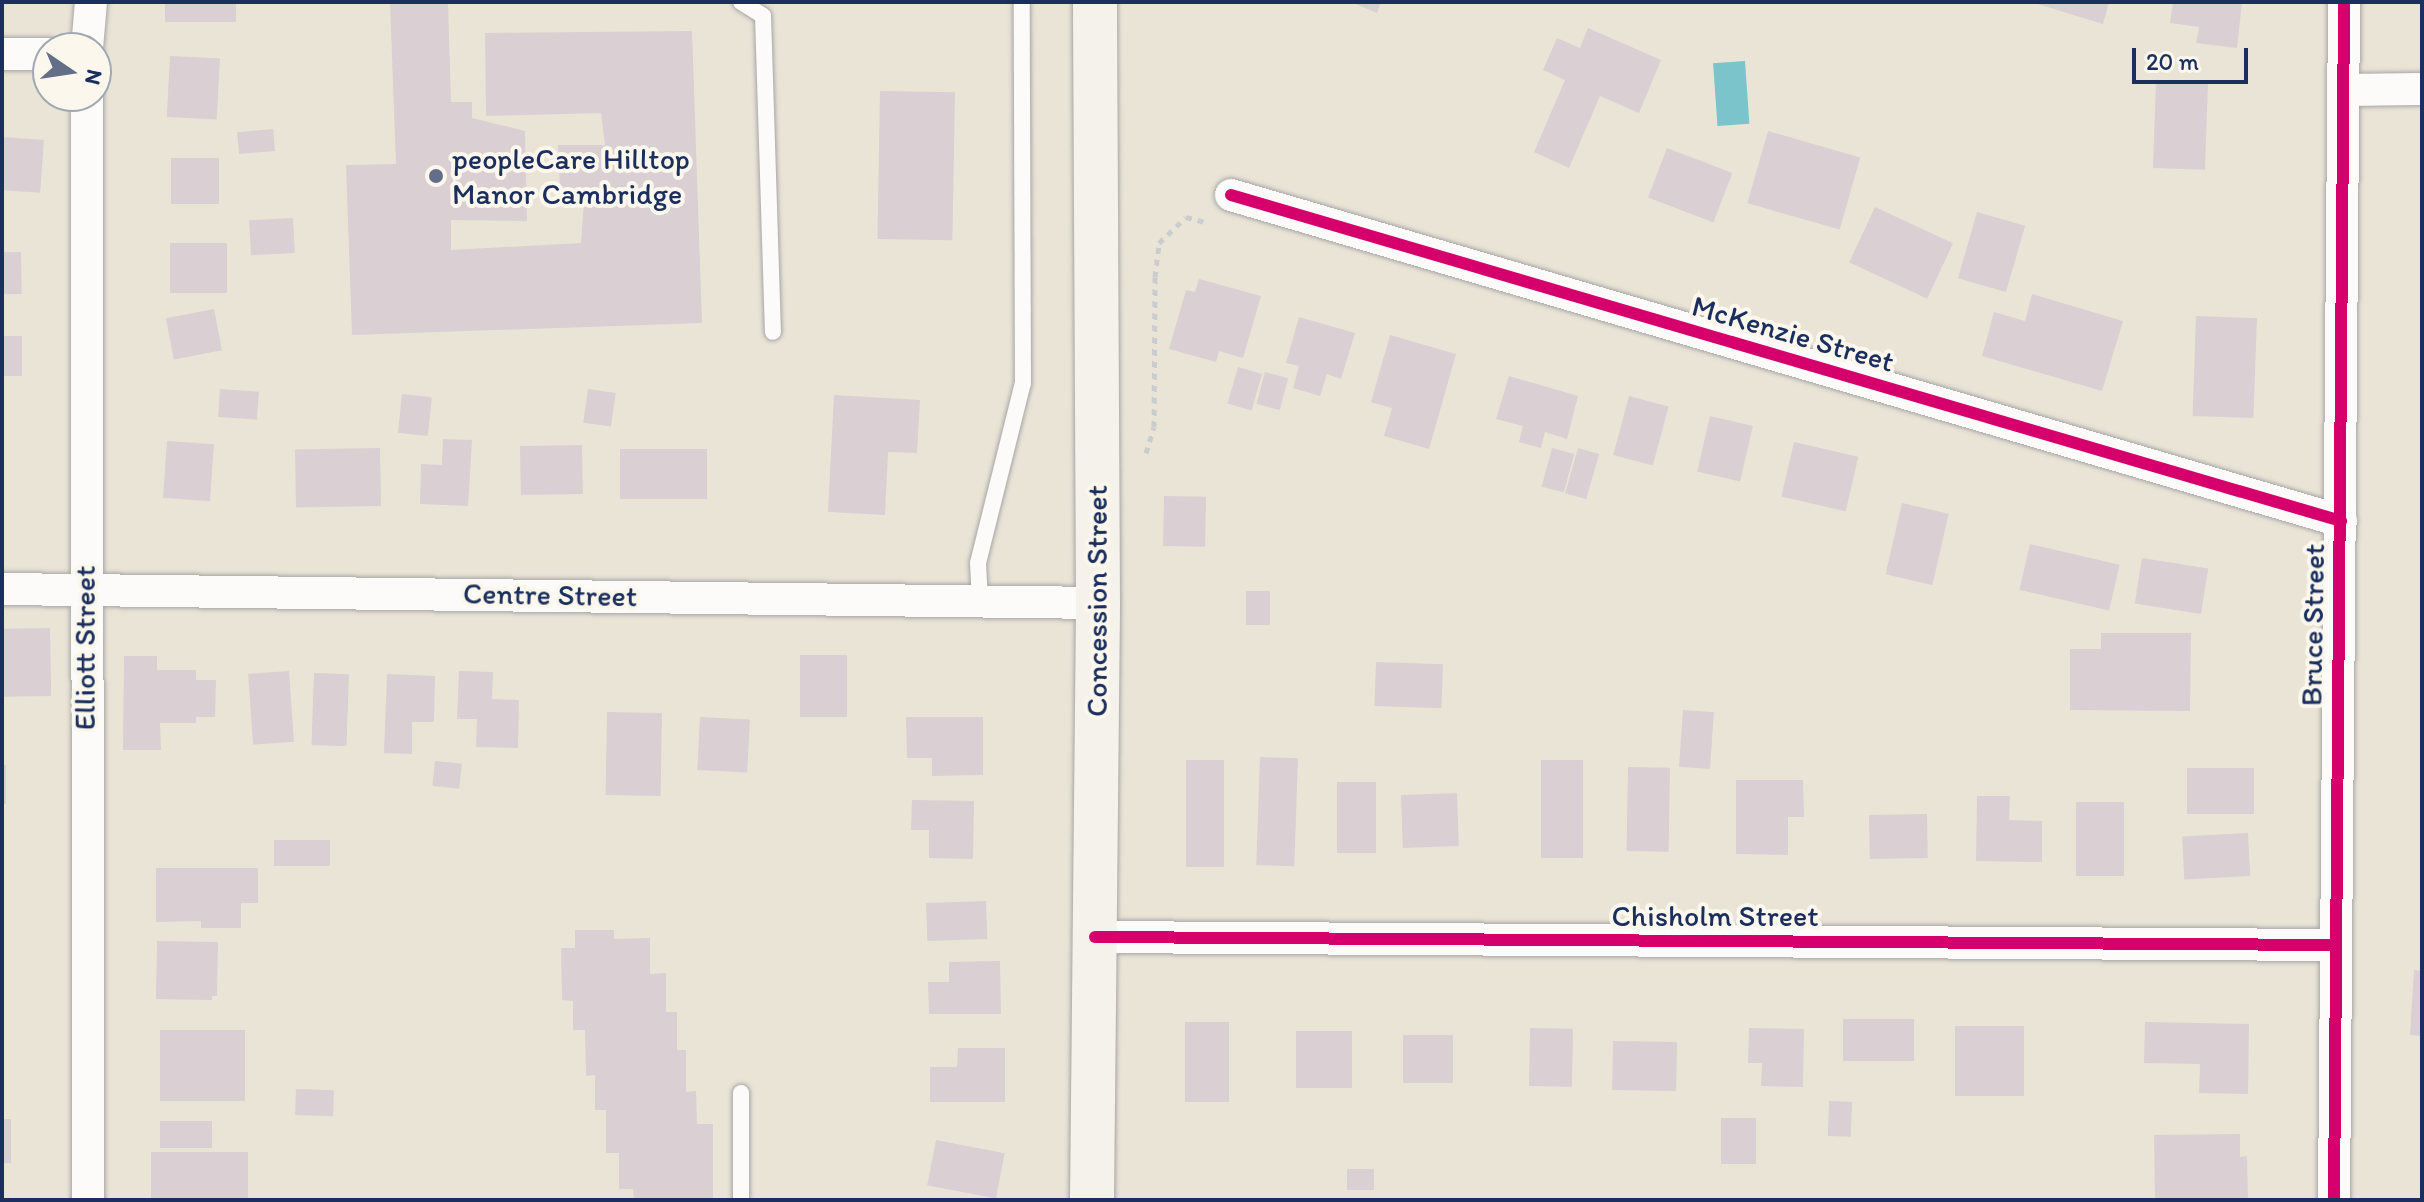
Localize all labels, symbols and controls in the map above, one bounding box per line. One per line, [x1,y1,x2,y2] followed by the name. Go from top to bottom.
[32,32,112,112] north arrow
[2136,32,2252,82] scale bar
[2146,47,2199,76] text: 20 m
[79,67,109,87] text: N
[452,141,691,212] place label: peopleCare Hilltop Manor Cambridge
[427,167,445,185] marker: peopleCare Hilltop Manor Cambridge
[1688,288,1898,380] street label: McKenzie Street
[1079,485,1115,717] street label: Concession Street
[2294,544,2332,706] street label: Bruce Street
[67,566,103,730] street label: Elliott Street
[463,575,637,615] street label: Centre Street
[1612,898,1818,934] street label: Chisholm Street

